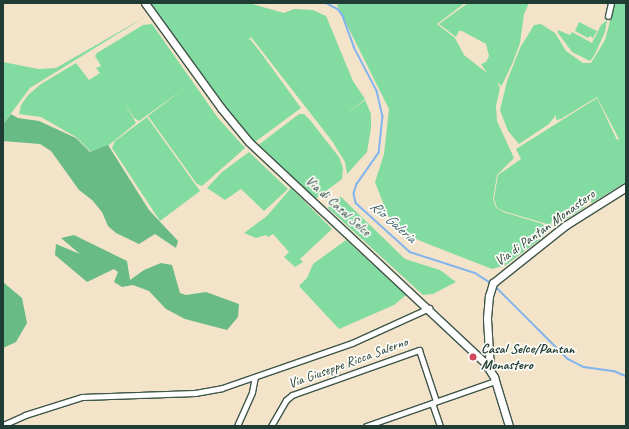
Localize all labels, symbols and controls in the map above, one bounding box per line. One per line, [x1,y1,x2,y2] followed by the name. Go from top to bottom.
[302,172,374,240] street label: Via di Casal Selce
[492,186,598,270] street label: Via di Pantan Monastero
[366,197,420,247] water label: Rio Galeria
[286,334,410,392] street label: Via Giuseppe Ricca Salerno
[481,341,574,374] place label: Casal Selce/Pantan Monastero
[468,352,478,362] marker: Casal Selce/Pantan Monastero

